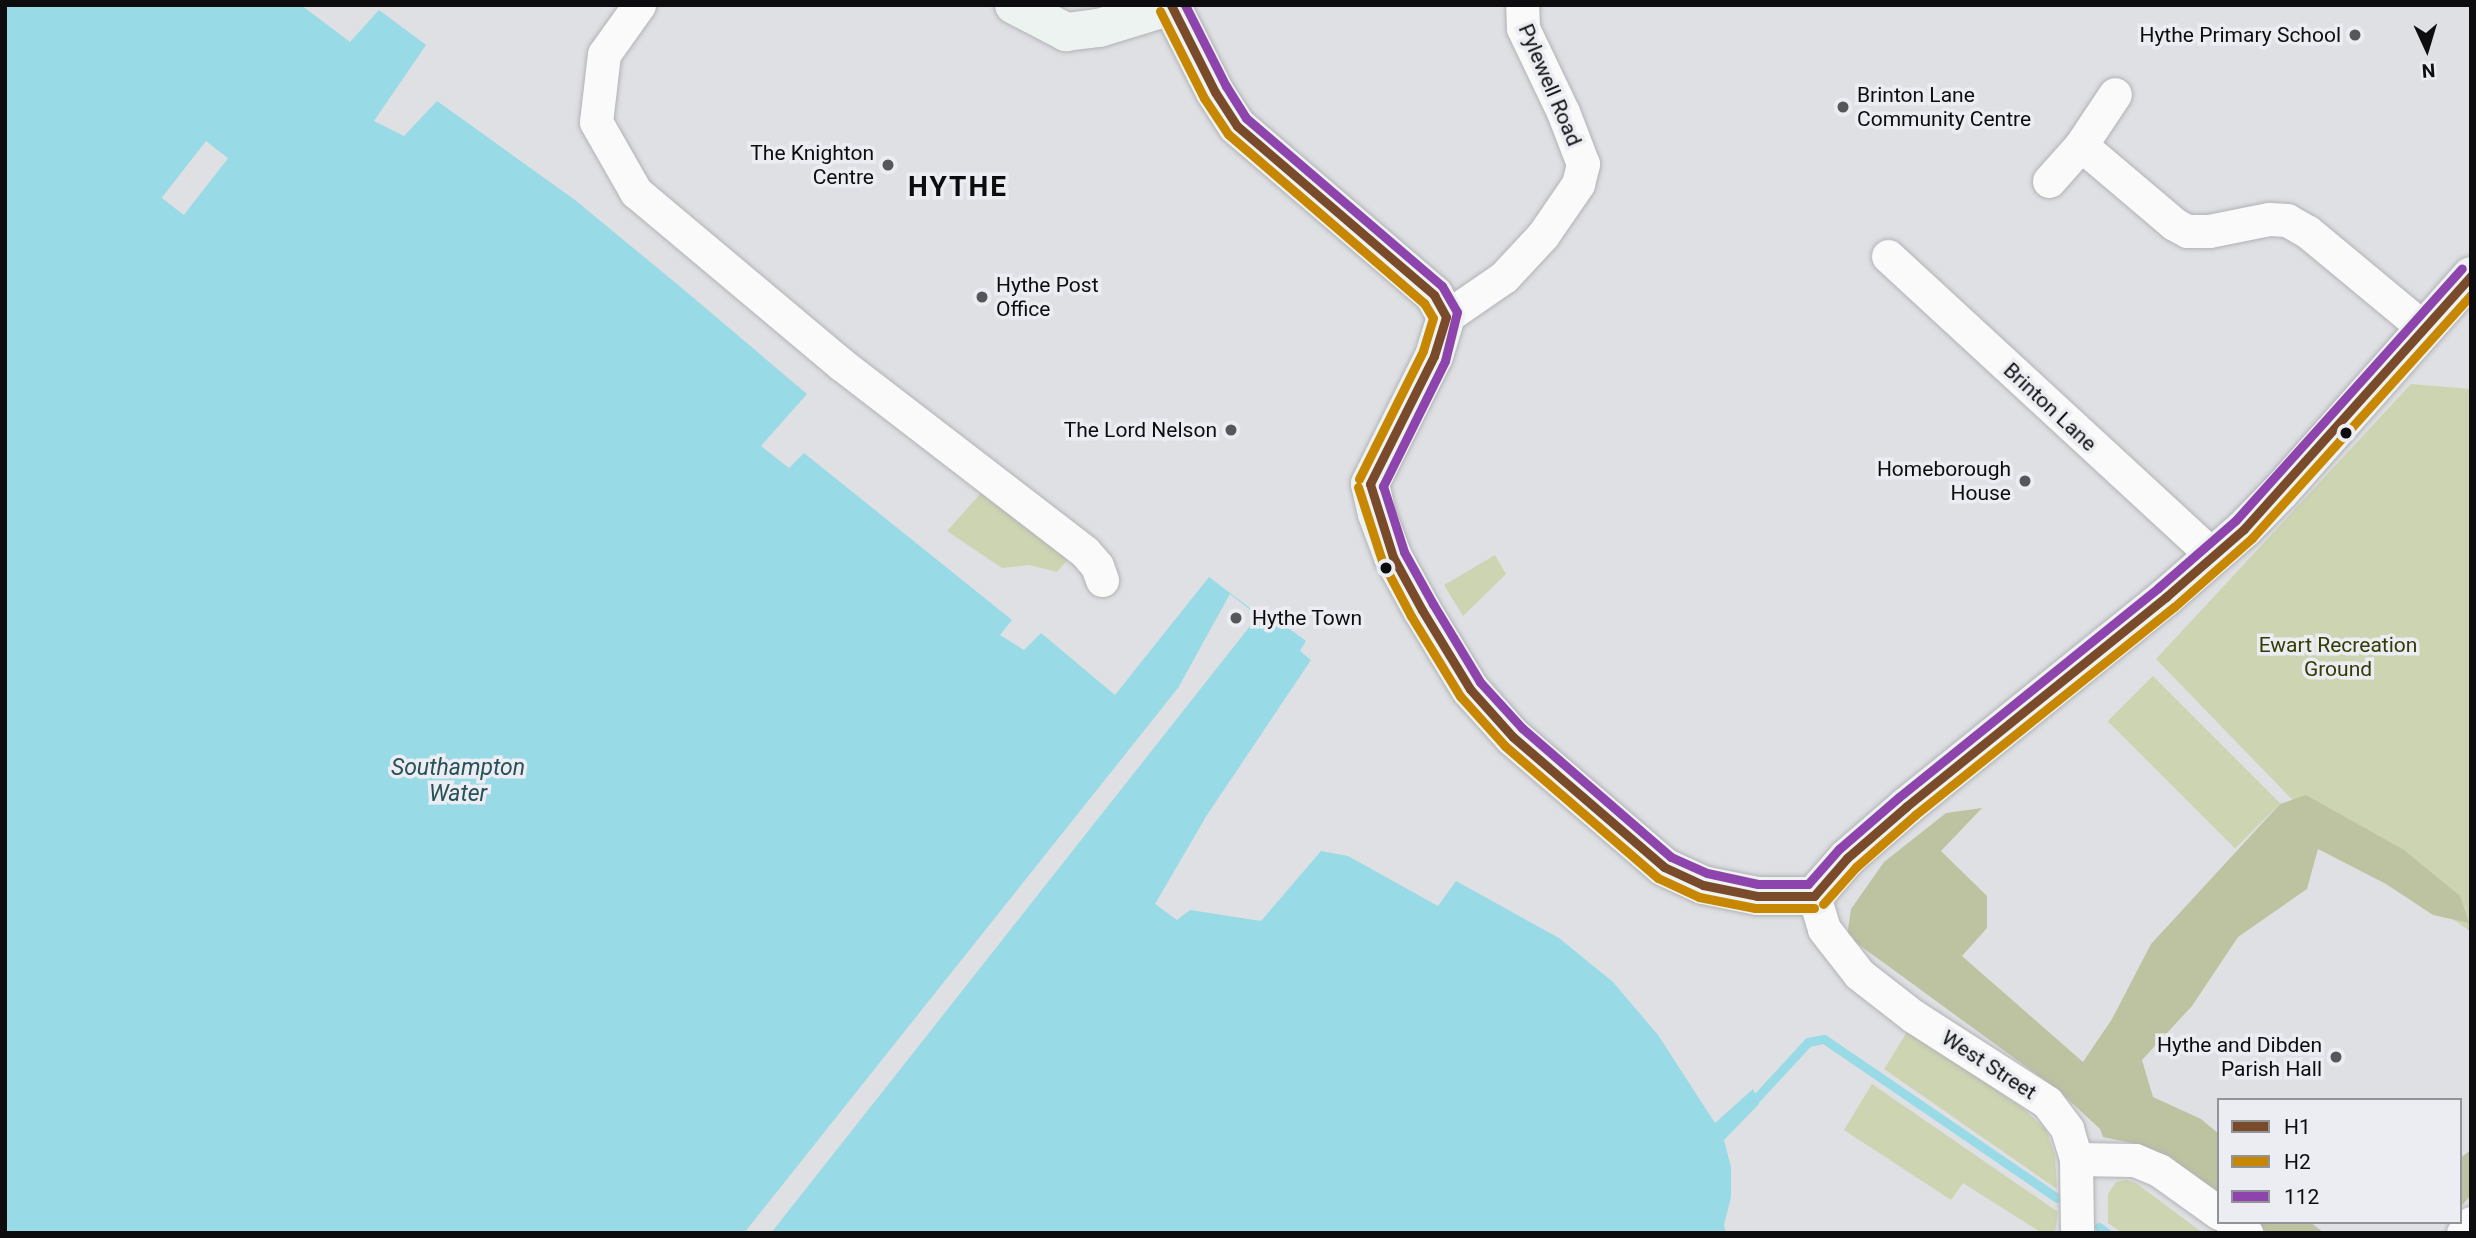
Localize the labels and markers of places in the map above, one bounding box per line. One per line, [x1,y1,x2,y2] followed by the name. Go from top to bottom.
[2139,22,2341,48] place label: Hythe Primary School
[2347,27,2363,43] marker: Hythe Primary School
[1857,82,2031,132] place label: Brinton Lane Community Centre
[1835,99,1851,115] marker: Brinton Lane Community Centre
[750,140,874,190] place label: The Knighton Centre
[880,157,896,173] marker: The Knighton Centre
[996,272,1098,322] place label: Hythe Post Office
[974,289,990,305] marker: Hythe Post Office
[1064,417,1217,443] place label: The Lord Nelson
[1223,422,1239,438] marker: The Lord Nelson
[2339,426,2353,440] unlabelled marker
[1877,456,2011,506] place label: Homeborough House
[2017,473,2033,489] marker: Homeborough House
[1379,561,1393,575] unlabelled marker
[1252,605,1363,631] place label: Hythe Town
[1226,608,1246,628] marker: Hythe Town
[2157,1032,2322,1082] place label: Hythe and Dibden Parish Hall
[2328,1049,2344,1065] marker: Hythe and Dibden Parish Hall

